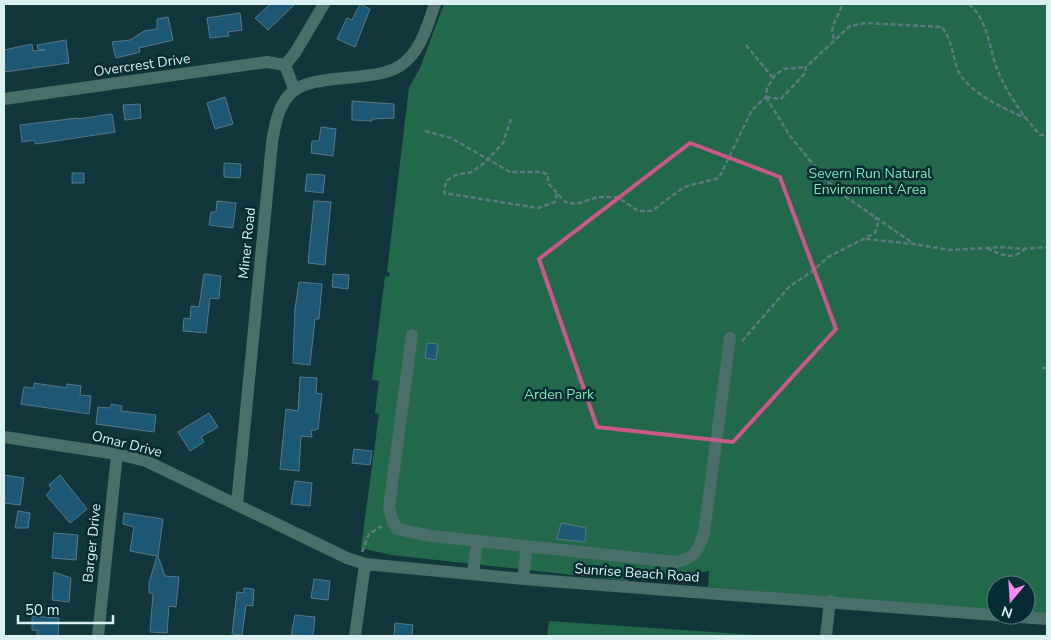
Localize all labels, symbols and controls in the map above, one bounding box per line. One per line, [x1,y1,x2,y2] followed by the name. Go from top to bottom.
[92,49,192,81] street label: Overcrest Drive
[809,164,932,199] park label: Severn Run Natural Environment Area
[234,206,260,280] street label: Miner Road
[524,385,595,404] park label: Arden Park
[90,426,164,462] street label: Omar Drive
[78,503,106,583] street label: Barger Drive
[574,559,700,587] street label: Sunrise Beach Road
[986,575,1036,625] north arrow
[18,592,112,624] scale bar
[25,600,60,620] text: 50 m
[999,601,1015,623] text: N

